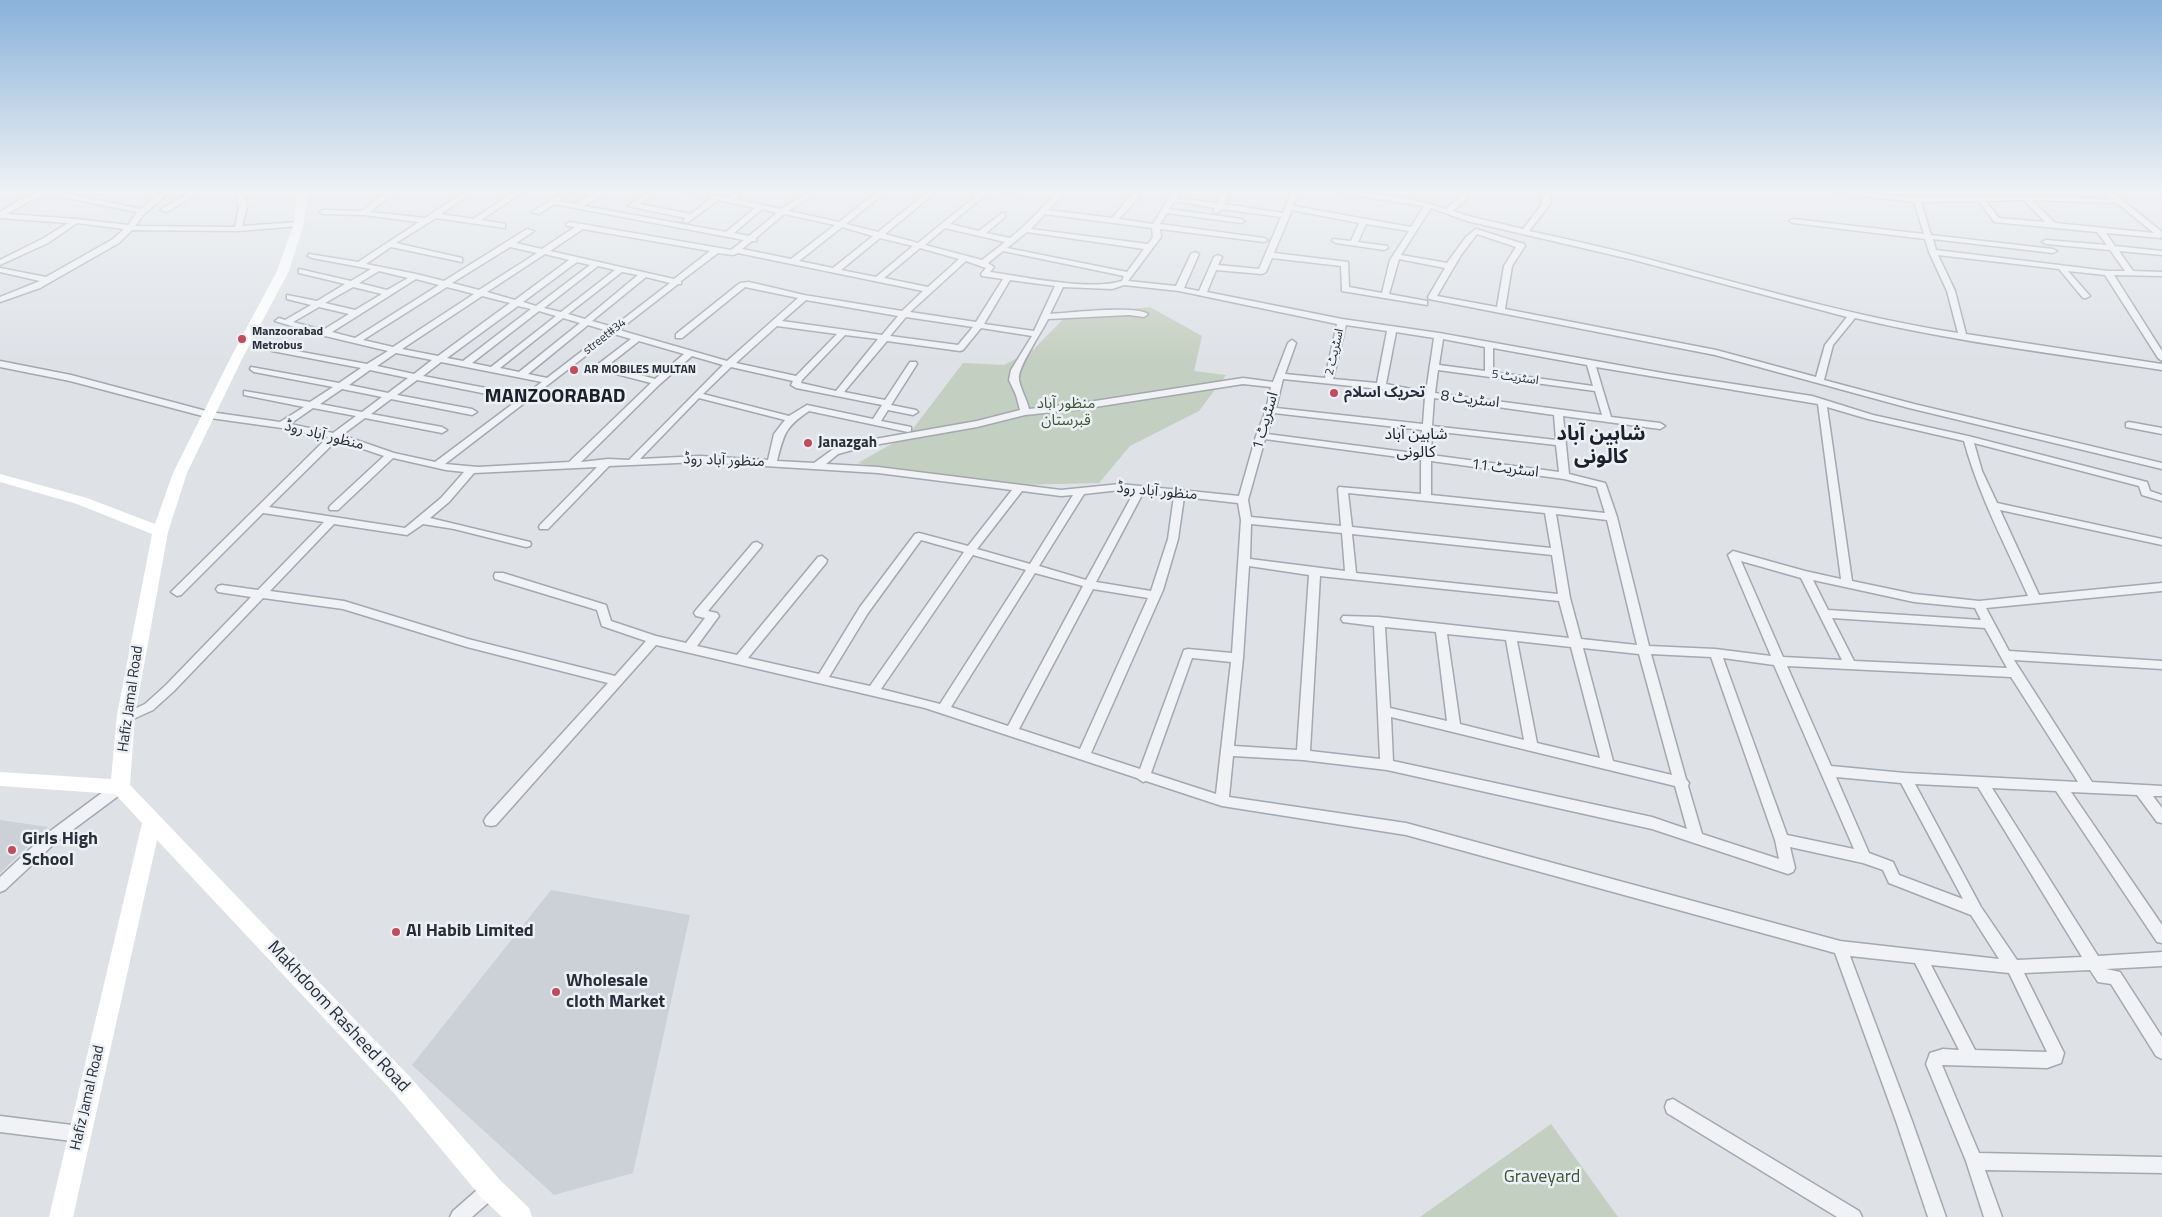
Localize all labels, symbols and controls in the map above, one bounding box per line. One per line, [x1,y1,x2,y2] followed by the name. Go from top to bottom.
[581,316,629,358] street label: street#34
[252,325,323,353] place label: Manzoorabad Metrobus
[1323,327,1347,377] street label: اسٹریٹ 2
[236,333,248,345] marker: Manzoorabad Metrobus
[584,363,696,377] place label: AR MOBILES MULTAN
[568,364,580,376] marker: AR MOBILES MULTAN
[1491,368,1539,388] street label: اسٹریٹ 5
[1344,384,1425,402] place label: تحریک اسلام
[478,385,632,409] district label: MANZOORABAD
[1328,387,1340,399] marker: تحریک اسلام
[1440,387,1500,413] street label: اسٹریٹ 8
[1249,390,1283,452] street label: اسٹریٹ 1
[1037,395,1095,430] park label: منظور آباد قبرستان
[282,417,366,455] street label: منظور آباد روڈ
[1557,423,1645,470] district label: شاہین آباد کالونی
[1384,425,1448,463] district label: شاہین آباد کالونی
[818,434,877,452] place label: Janazgah
[802,437,814,449] marker: Janazgah
[683,451,765,471] street label: منظور آباد روڈ
[1470,456,1540,482] street label: اسٹریٹ 11
[1116,479,1198,505] street label: منظور آباد روڈ
[115,645,147,753] street label: Hafiz Jamal Road
[22,829,98,872] place label: Girls High School
[6,844,18,856] marker: Girls High School
[406,921,534,943] place label: Al Habib Limited
[390,926,402,938] marker: Al Habib Limited
[262,937,414,1097] street label: Makhdoom Rasheed Road
[566,971,665,1014] place label: Wholesale cloth Market
[550,986,562,998] marker: Wholesale cloth Market
[67,1044,109,1152] street label: Hafiz Jamal Road
[1504,1167,1580,1189] park label: Graveyard

